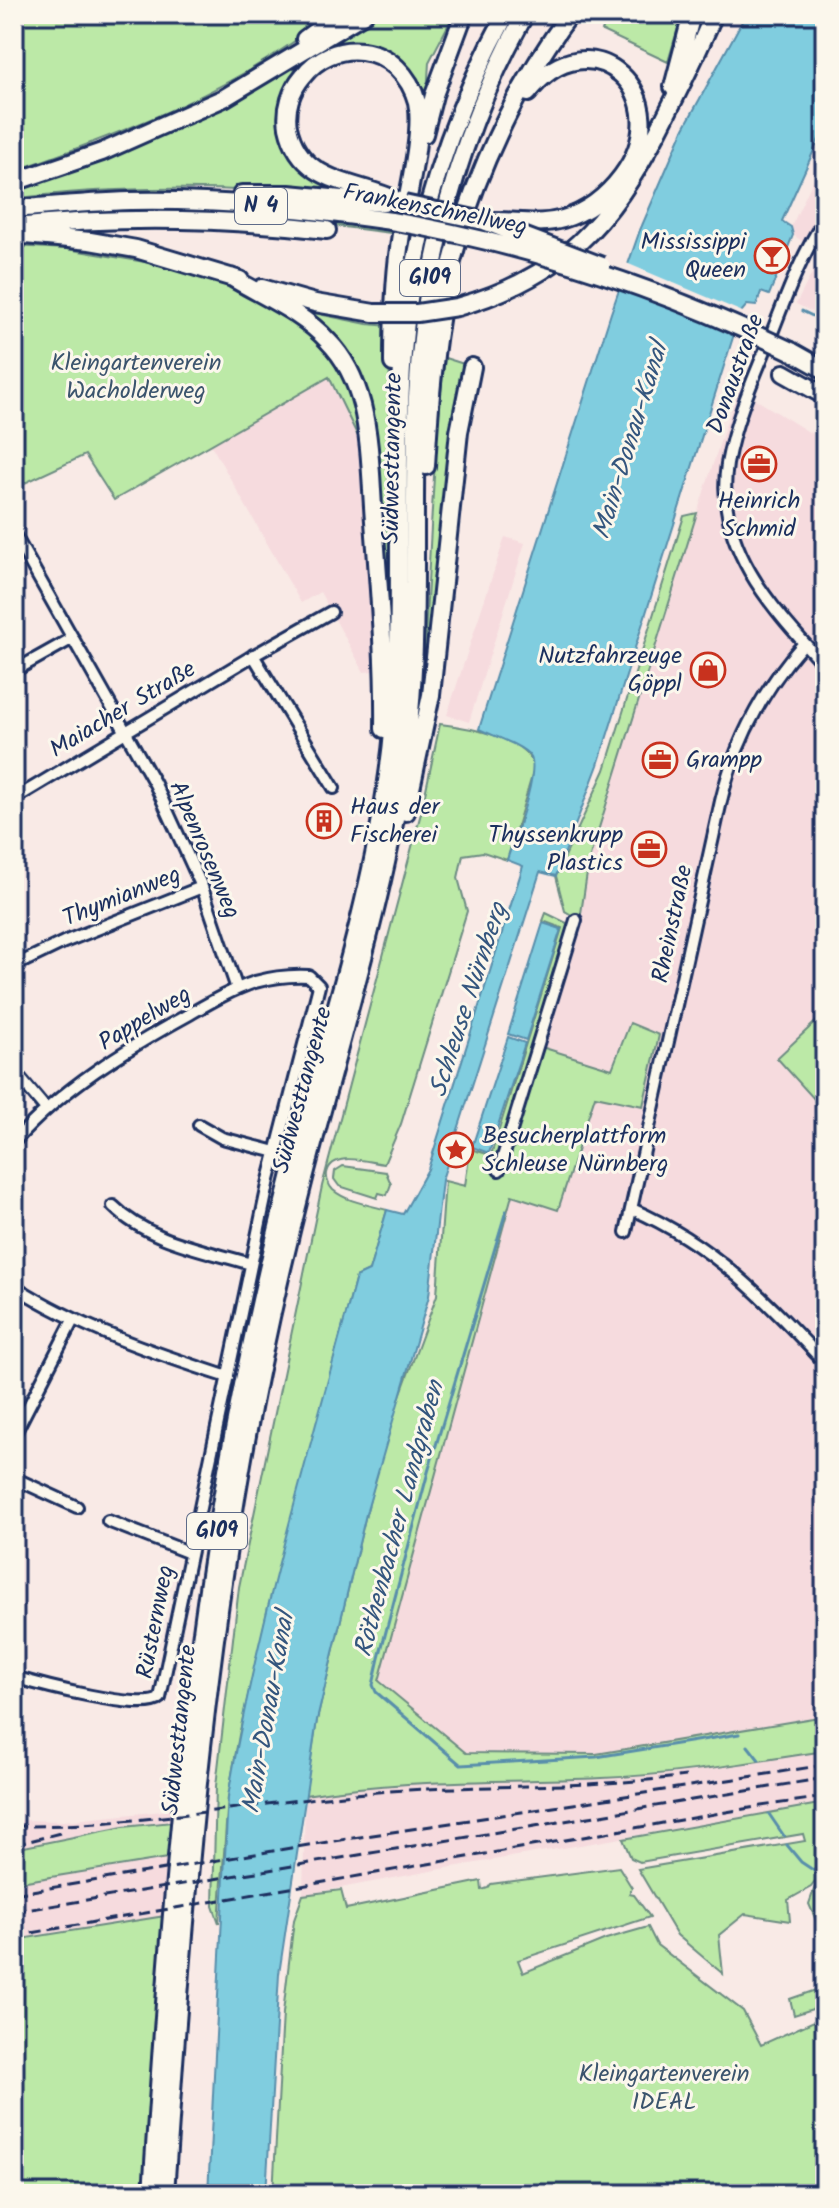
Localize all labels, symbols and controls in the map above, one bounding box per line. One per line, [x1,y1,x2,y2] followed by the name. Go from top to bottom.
[340,173,530,247] street label: Frankenschnellweg
[235,188,287,224] road number: N 4
[640,223,747,290] place label: Mississippi Queen
[753,237,791,275] bar icon: Mississippi Queen
[400,260,460,296] road number: G109
[696,308,776,440] street label: Donaustraße
[581,333,682,545] water label: Main-Donau-Kanal
[50,344,222,411] park label: Kleingartenverein Wacholderweg
[372,372,414,544] street label: Südwesttangente
[740,445,778,483] office icon: Heinrich Schmid
[718,482,800,549] place label: Heinrich Schmid
[538,637,682,704] place label: Nutzfahrzeuge Göppl
[42,651,204,769] street label: Maiacher Straße
[689,651,727,689] shop icon: Nutzfahrzeuge Göppl
[641,741,679,779] office icon: Grampp
[686,741,762,780] place label: Grampp
[157,775,251,925] street label: Alpenrosenweg
[350,788,442,855] place label: Haus der Fischerei
[305,802,343,840] building icon: Haus der Fischerei
[488,816,624,883] place label: Thyssenkrupp Plastics
[630,830,668,868] office icon: Thyssenkrupp Plastics
[57,856,187,938] street label: Thymianweg
[641,861,705,987] street label: Rheinstraße
[418,896,521,1103] water label: Schleuse Nürnberg
[91,976,199,1062] street label: Pappelweg
[262,1002,344,1178] street label: Südwesttangente
[482,1117,668,1184] place label: Besucherplattform Schleuse Nürnberg
[437,1131,475,1169] place icon: Besucherplattform Schleuse Nürnberg
[343,1374,458,1662] water label: Röthenbacher Landgraben
[187,1513,247,1549] road number: G109
[126,1562,186,1682] street label: Rüsternweg
[231,1604,308,1817] water label: Main-Donau-Kanal
[152,1643,208,1817] street label: Südwesttangente
[578,2055,750,2122] park label: Kleingartenverein IDEAL

